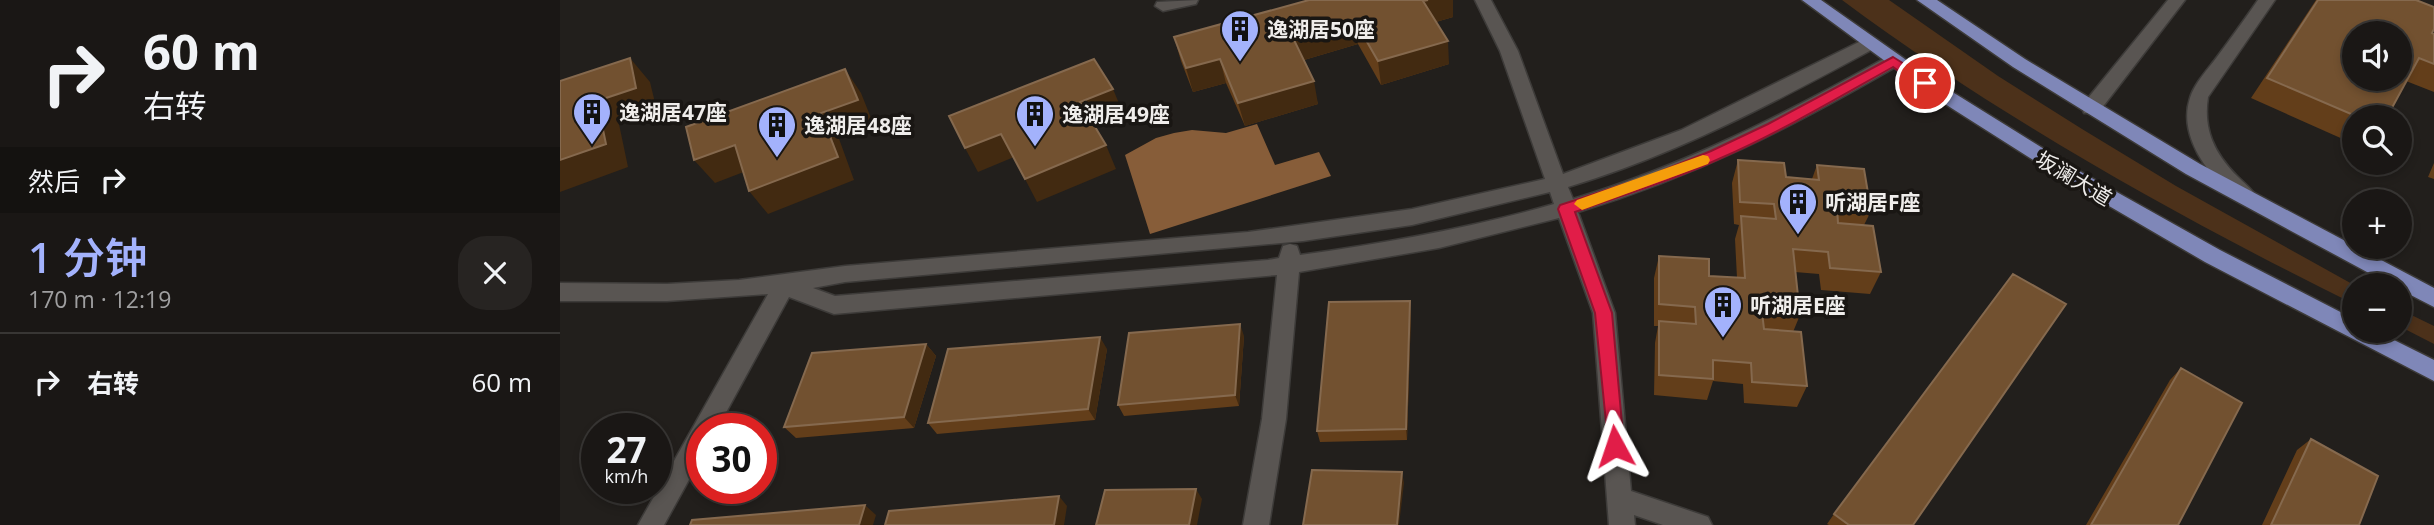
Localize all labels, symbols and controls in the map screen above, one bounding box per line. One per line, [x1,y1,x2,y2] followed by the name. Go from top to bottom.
[1219,8,1261,63] building icon: 逸湖居50座
[1267,15,1375,43] place label: 逸湖居50座
[143,18,260,84] text: 60 m
[2342,21,2412,343] map controls
[2342,21,2412,91] button: sound
[28,28,119,119] icon: right
[1895,53,1955,113] pin
[1906,64,1944,102] icon: arrive
[143,84,207,127] text: 右转
[571,91,613,146] building icon: 逸湖居47座
[1014,93,1056,148] building icon: 逸湖居49座
[619,98,727,126] place label: 逸湖居47座
[1062,100,1170,128] place label: 逸湖居49座
[756,104,798,159] building icon: 逸湖居48座
[2342,105,2412,175] button: search
[804,111,912,139] place label: 逸湖居48座
[2031,144,2117,212] street label: 坂澜大道
[94,161,132,199] icon: right
[28,163,80,199] text: 然后
[1777,181,1819,236] building icon: 听湖居F座
[1825,188,1921,216] place label: 听湖居F座
[2342,189,2412,259] button: +
[28,228,147,285] text: 1 分钟
[458,236,532,310] button: close
[2342,273,2412,343] button: −
[28,283,171,315] text: 170 m · 12:19
[1702,284,1744,339] building icon: 听湖居E座
[1750,291,1846,319] place label: 听湖居E座
[28,363,66,401] icon: right
[471,364,532,400] text: 60 m
[87,365,139,401] text: 右转
[1578,409,1652,483] position arrow
[686,413,777,504] speed limit sign: 30
[606,426,647,473] text: 27
[605,464,648,488] text: km/h

